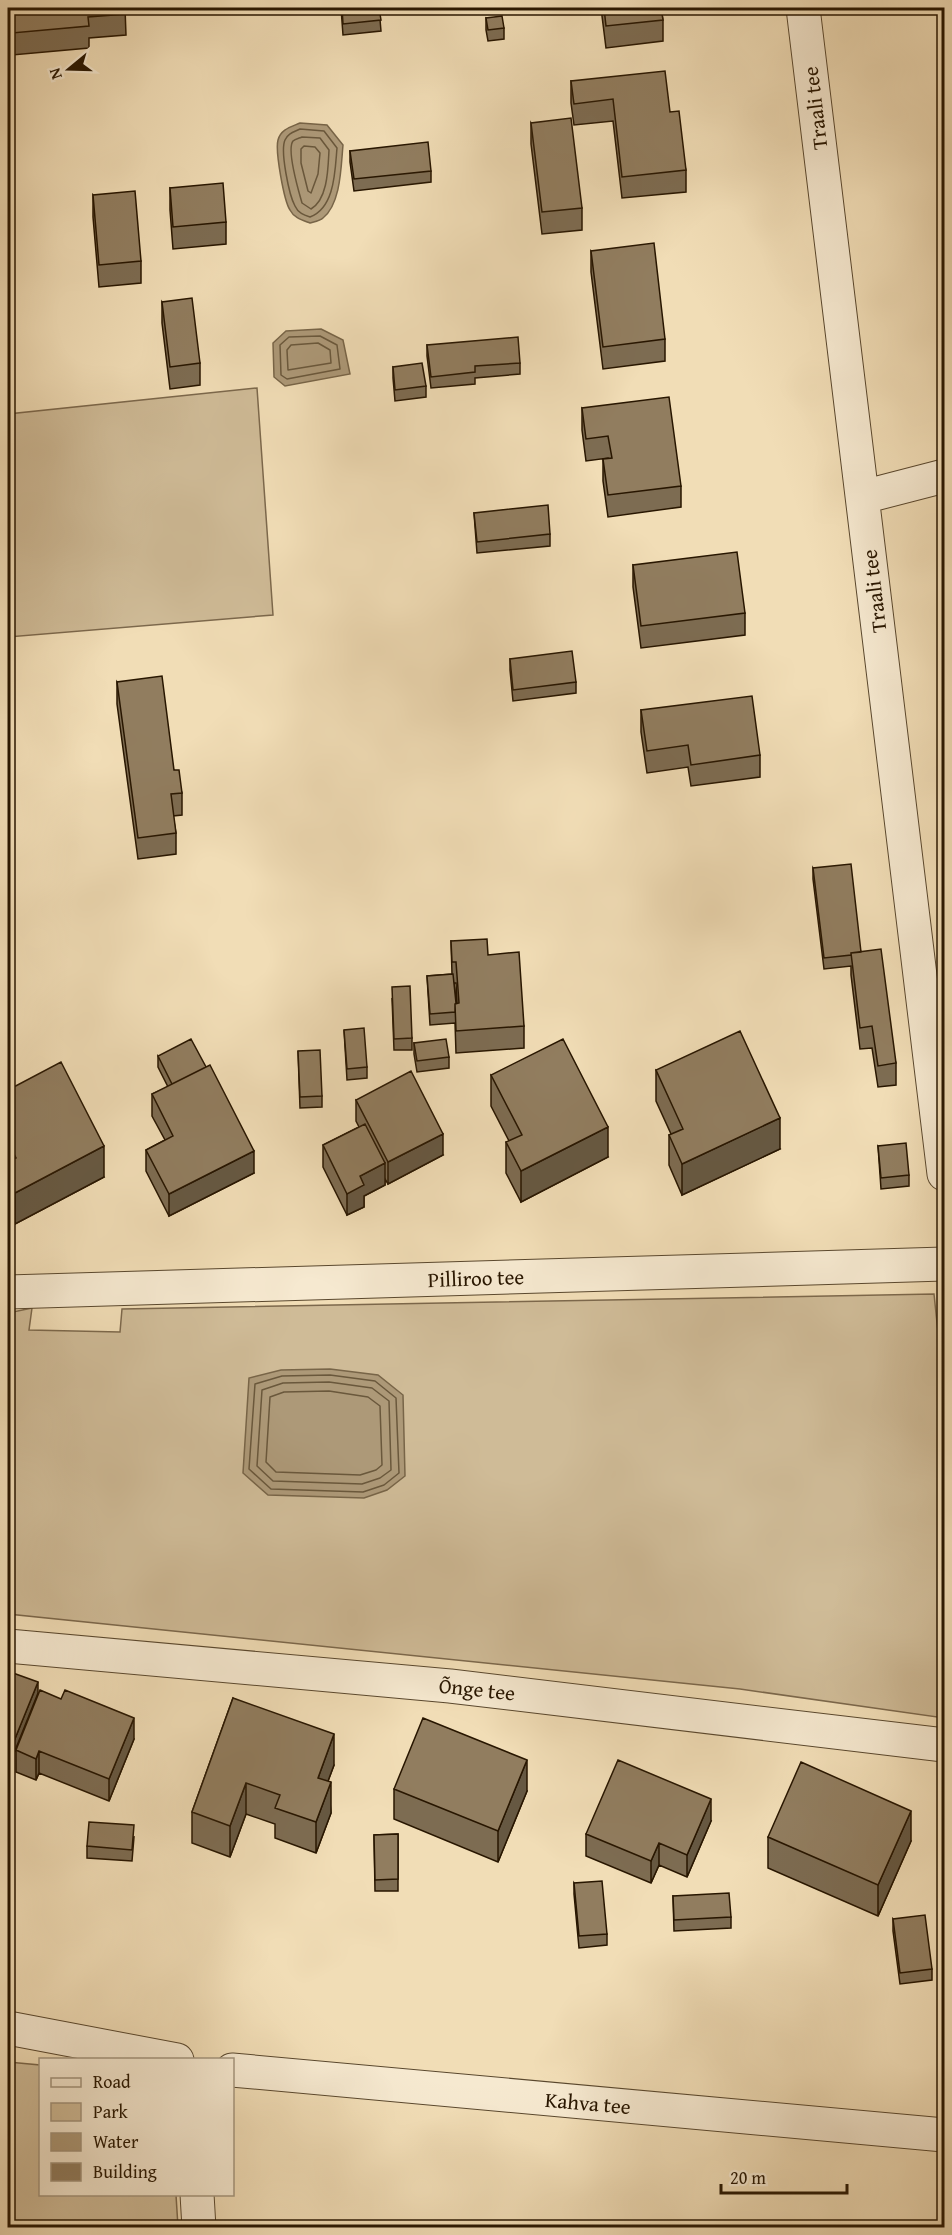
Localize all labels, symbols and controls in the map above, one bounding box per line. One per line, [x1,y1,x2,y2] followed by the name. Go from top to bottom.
[39,39,99,99] north arrow
[795,64,835,151] street label: Traali tee
[42,65,68,83] text: N
[854,547,894,634] street label: Traali tee
[427,1261,525,1295] street label: Pilliroo tee
[437,1670,517,1708] street label: Õnge tee
[39,2058,234,2196] legend
[93,2068,131,2095] text: Road
[544,2084,632,2122] street label: Kahva tee
[93,2098,129,2125] text: Park
[93,2128,139,2155] text: Water
[721,2157,847,2195] scale bar
[93,2158,157,2185] text: Building
[730,2164,766,2191] text: 20 m

